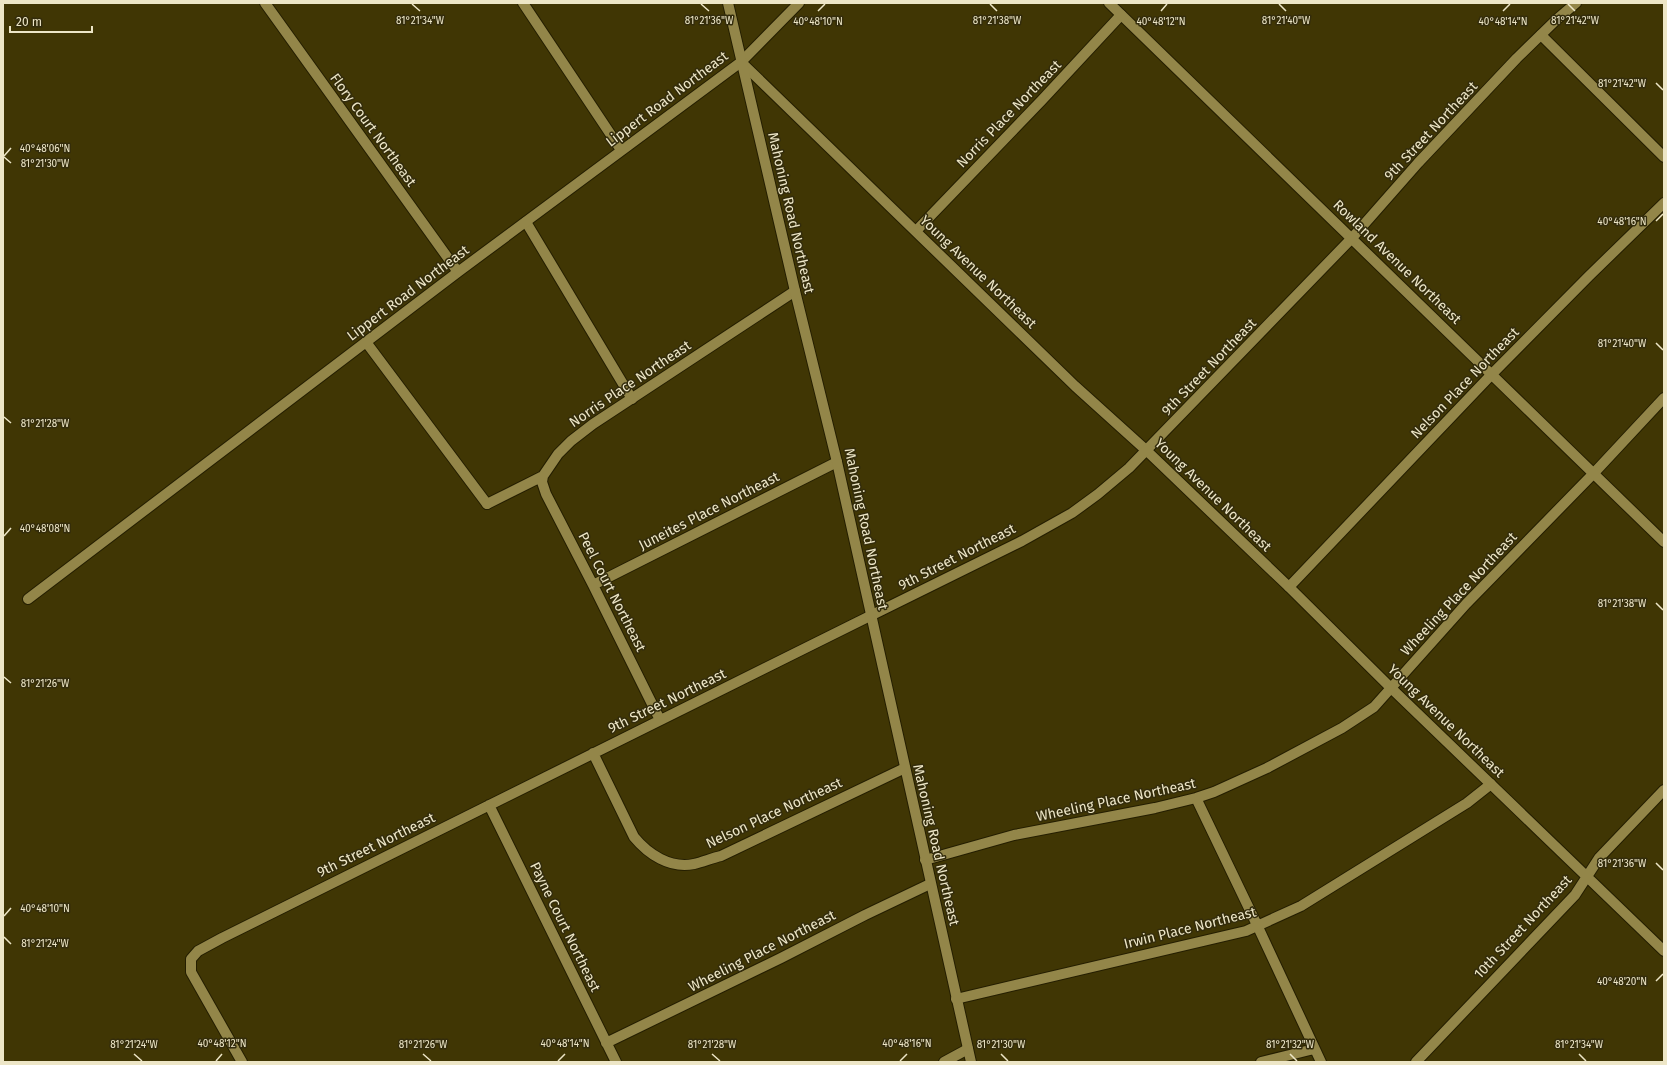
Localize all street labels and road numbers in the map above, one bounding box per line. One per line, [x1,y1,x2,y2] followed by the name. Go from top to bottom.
[603,47,732,150] street label: Lippert Road Northeast
[953,56,1065,171] street label: Norris Place Northeast
[326,70,420,191] street label: Flory Court Northeast
[1381,77,1482,184] street label: 9th Street Northeast
[764,131,818,296] street label: Mahoning Road Northeast
[1329,196,1465,328] street label: Rowland Avenue Northeast
[916,212,1041,333] street label: Young Avenue Northeast
[344,241,473,344] street label: Lippert Road Northeast
[1158,314,1261,419] street label: 9th Street Northeast
[1407,323,1523,442] street label: Nelson Place Northeast
[566,336,695,431] street label: Norris Place Northeast
[1151,435,1276,556] street label: Young Avenue Northeast
[841,446,892,612] street label: Mahoning Road Northeast
[636,468,783,554] street label: Juneites Place Northeast
[896,520,1019,594] street label: 9th Street Northeast
[1397,528,1521,659] street label: Wheeling Place Northeast
[575,529,650,655] street label: Peel Court Northeast
[1384,661,1509,782] street label: Young Avenue Northeast
[605,665,730,737] street label: 9th Street Northeast
[909,763,963,928] street label: Mahoning Road Northeast
[703,774,846,852] street label: Nelson Place Northeast
[1035,775,1198,825] street label: Wheeling Place Northeast
[314,809,439,881] street label: 9th Street Northeast
[526,859,604,995] street label: Payne Court Northeast
[1471,871,1576,982] street label: 10th Street Northeast
[1122,903,1259,953] street label: Irwin Place Northeast
[686,906,839,995] street label: Wheeling Place Northeast

